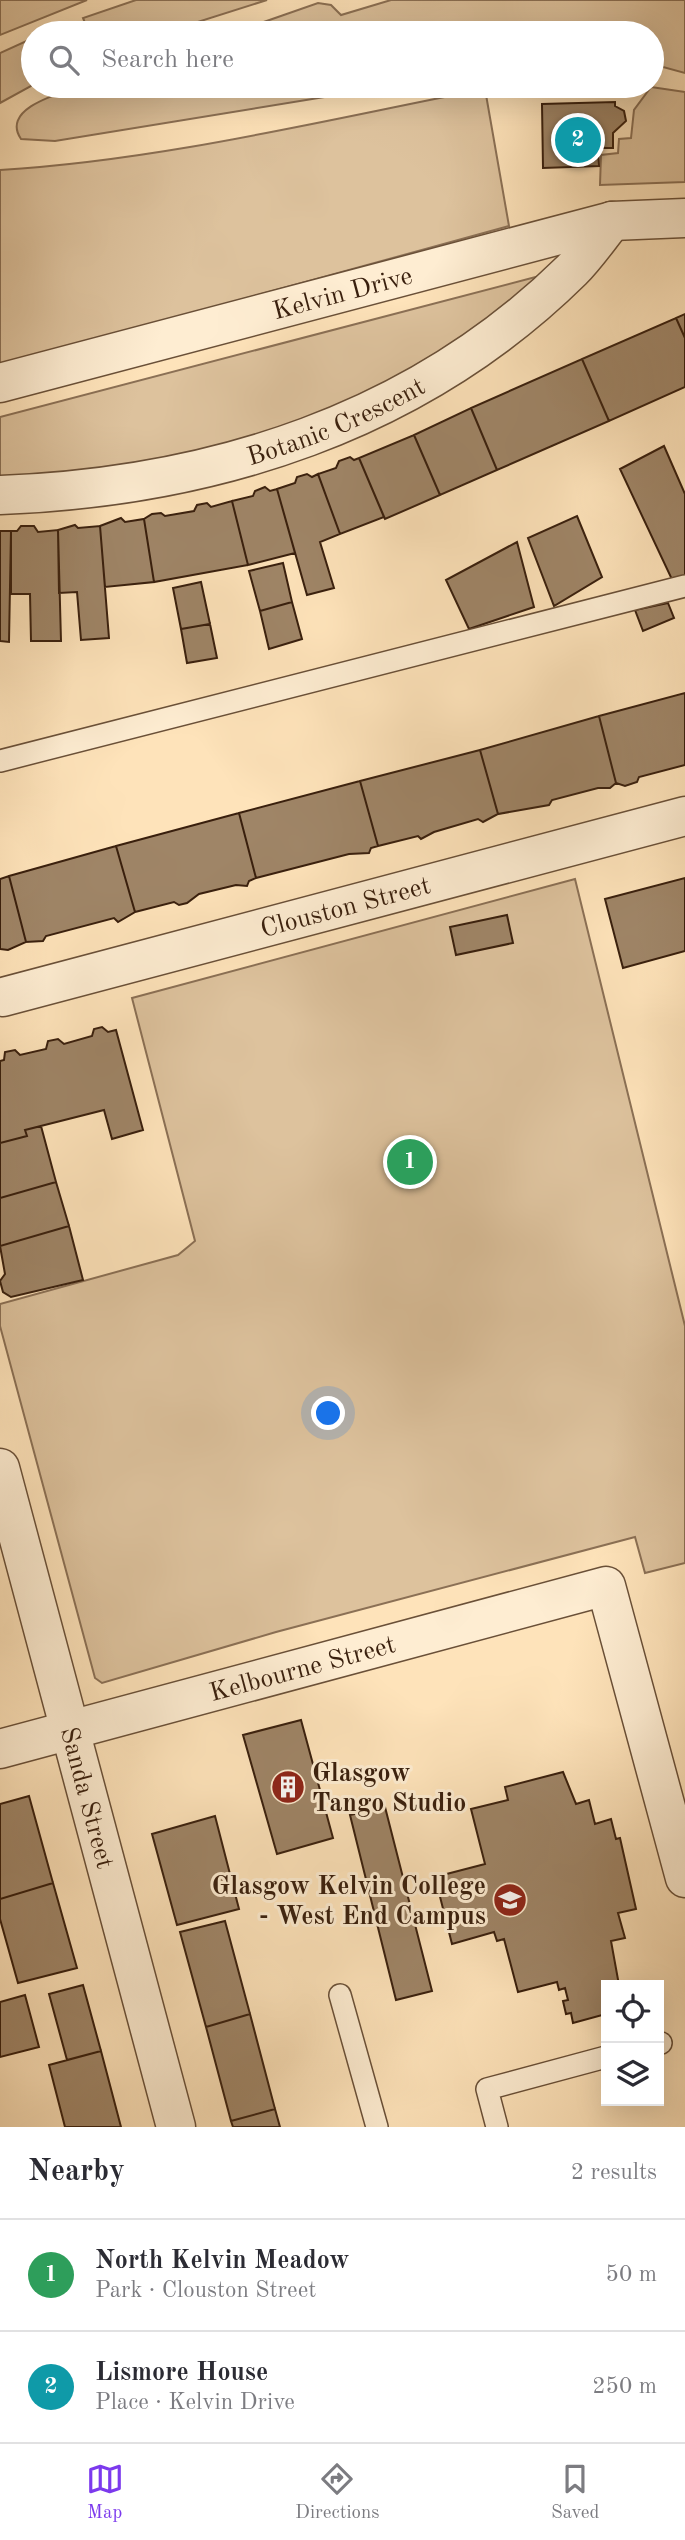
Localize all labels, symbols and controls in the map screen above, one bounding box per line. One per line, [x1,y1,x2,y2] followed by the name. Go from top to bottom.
[21,21,664,98] search box
[45,41,83,79] icon: search
[101,47,234,73] text: Search here
[555,114,601,166] pin: 2
[270,263,415,325] street label: Kelvin Drive
[244,374,430,471] street label: Botanic Crescent
[258,873,433,943] street label: Clouston Street
[387,1136,433,1188] pin: 1
[311,1396,345,1430] your location
[207,1632,399,1707] street label: Kelbourne Street
[55,1724,117,1872] street label: Sanda Street
[312,1761,466,1817] place label: Glasgow Tango Studio
[269,1768,307,1806] building icon: Glasgow Tango Studio
[212,1874,486,1930] place label: Glasgow Kelvin College - West End Campus
[491,1881,529,1919] school or university icon: Glasgow Kelvin College - West End Campus
[601,1980,664,2106] map controls
[601,1980,664,2043] button: locate
[601,2043,664,2106] button: layers
[28,2157,125,2187] text: Nearby
[571,2161,657,2184] text: 2 results
[95,2248,350,2274] text: North Kelvin Meadow
[44,2263,58,2286] text: 1
[606,2263,657,2286] text: 50 m
[95,2279,316,2302] text: Park · Clouston Street
[95,2360,268,2386] text: Lismore House
[44,2375,58,2398] text: 2
[592,2375,657,2398] text: 250 m
[95,2391,295,2414] text: Place · Kelvin Drive
[86,2460,124,2525] tab: Map
[295,2460,380,2525] tab: Directions
[551,2460,599,2525] tab: Saved

